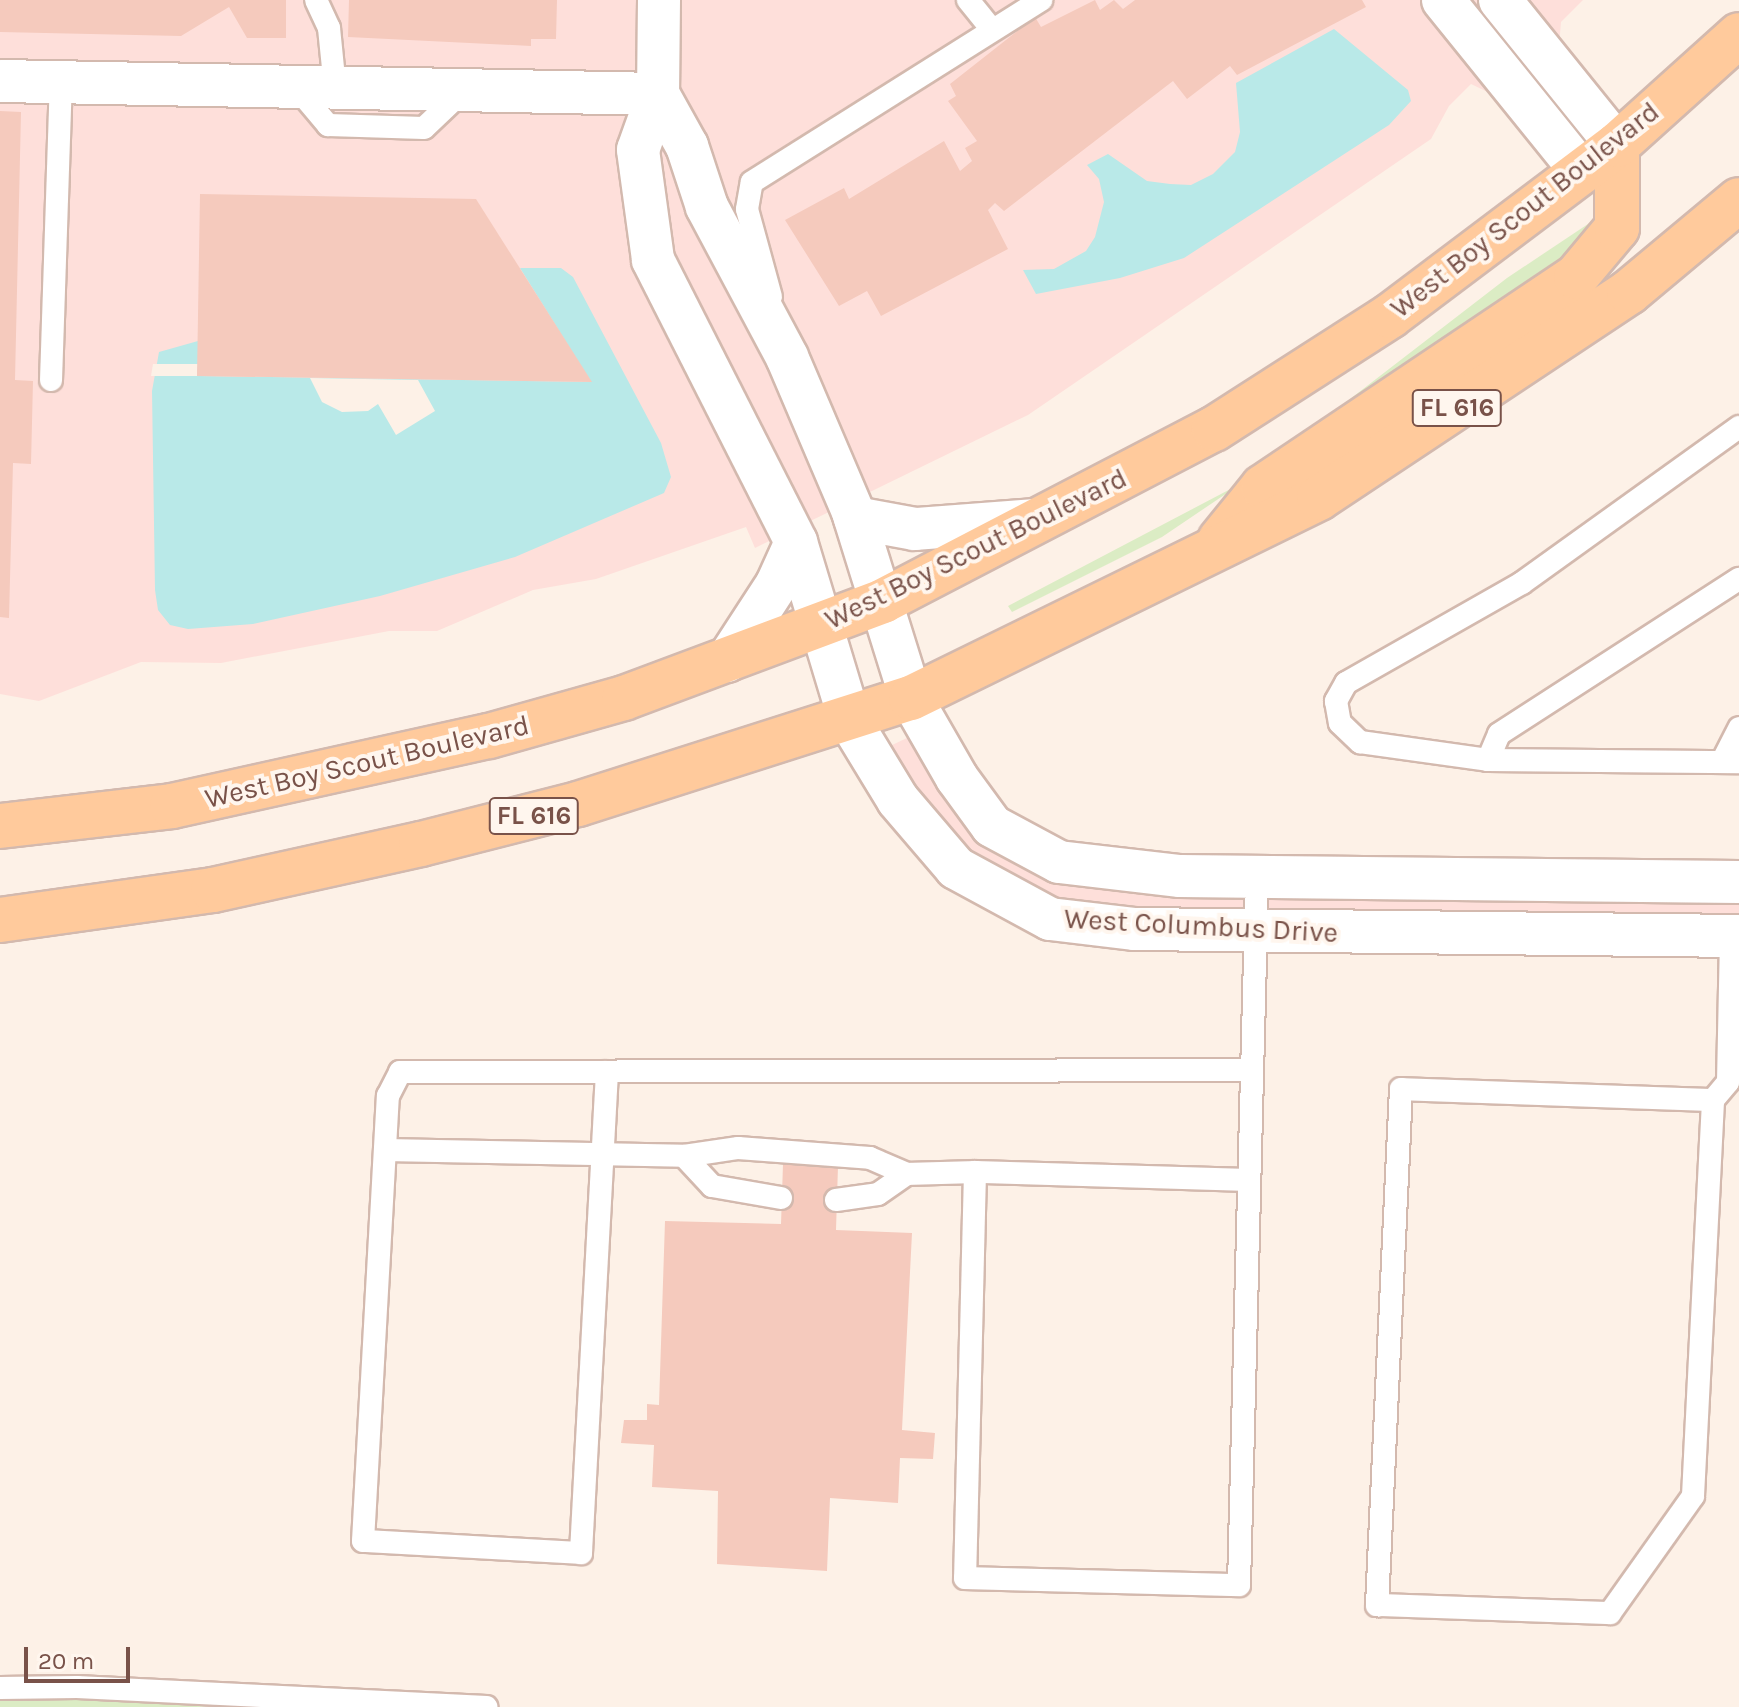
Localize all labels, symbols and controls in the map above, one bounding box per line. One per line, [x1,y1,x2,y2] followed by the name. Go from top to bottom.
[1384,95,1666,325] street label: West Boy Scout Boulevard
[1411,386,1503,430] road number: FL 616
[820,461,1132,637] street label: West Boy Scout Boulevard
[202,708,532,816] street label: West Boy Scout Boulevard
[488,794,580,838] road number: FL 616
[1063,902,1339,950] street label: West Columbus Drive
[28,1631,134,1681] scale bar
[38,1647,94,1675] text: 20 m

